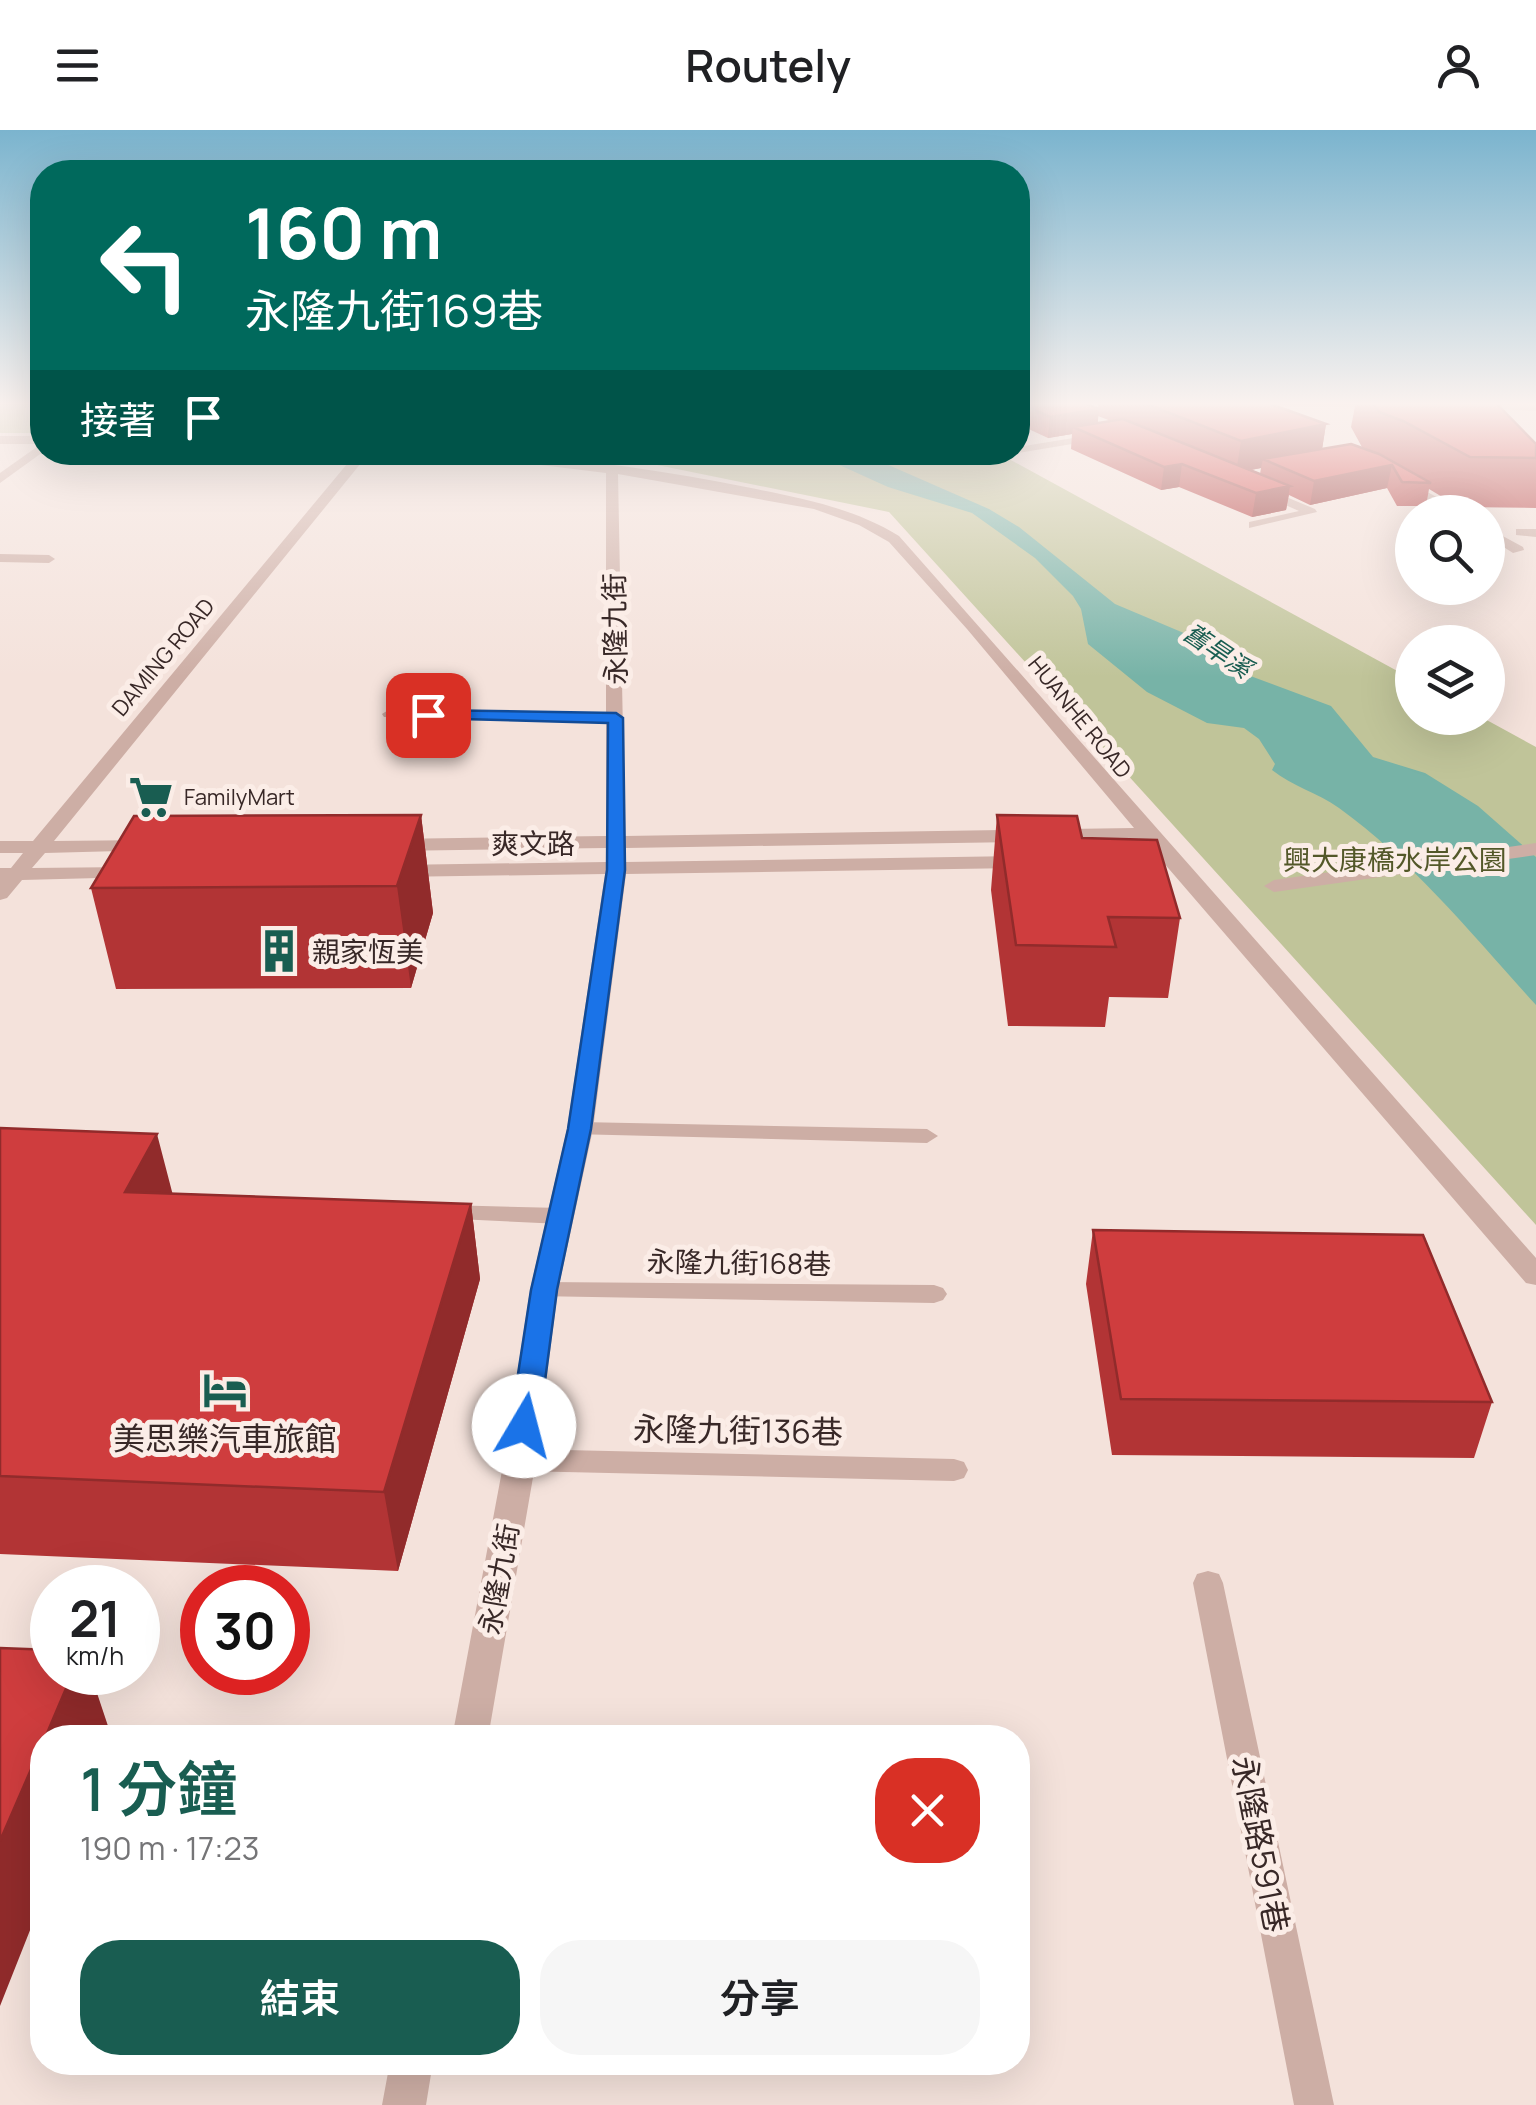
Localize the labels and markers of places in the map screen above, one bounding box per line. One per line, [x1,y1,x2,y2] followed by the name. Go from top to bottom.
[386,673,471,758] pin
[127,773,175,821] supermarket icon: FamilyMart
[184,782,295,812] place label: FamilyMart
[255,927,303,975] building icon: 親家恆美
[312,932,424,970] place label: 親家恆美
[201,1366,249,1414] hotel icon: 美思樂汽車旅館
[113,1416,337,1460] place label: 美思樂汽車旅館

